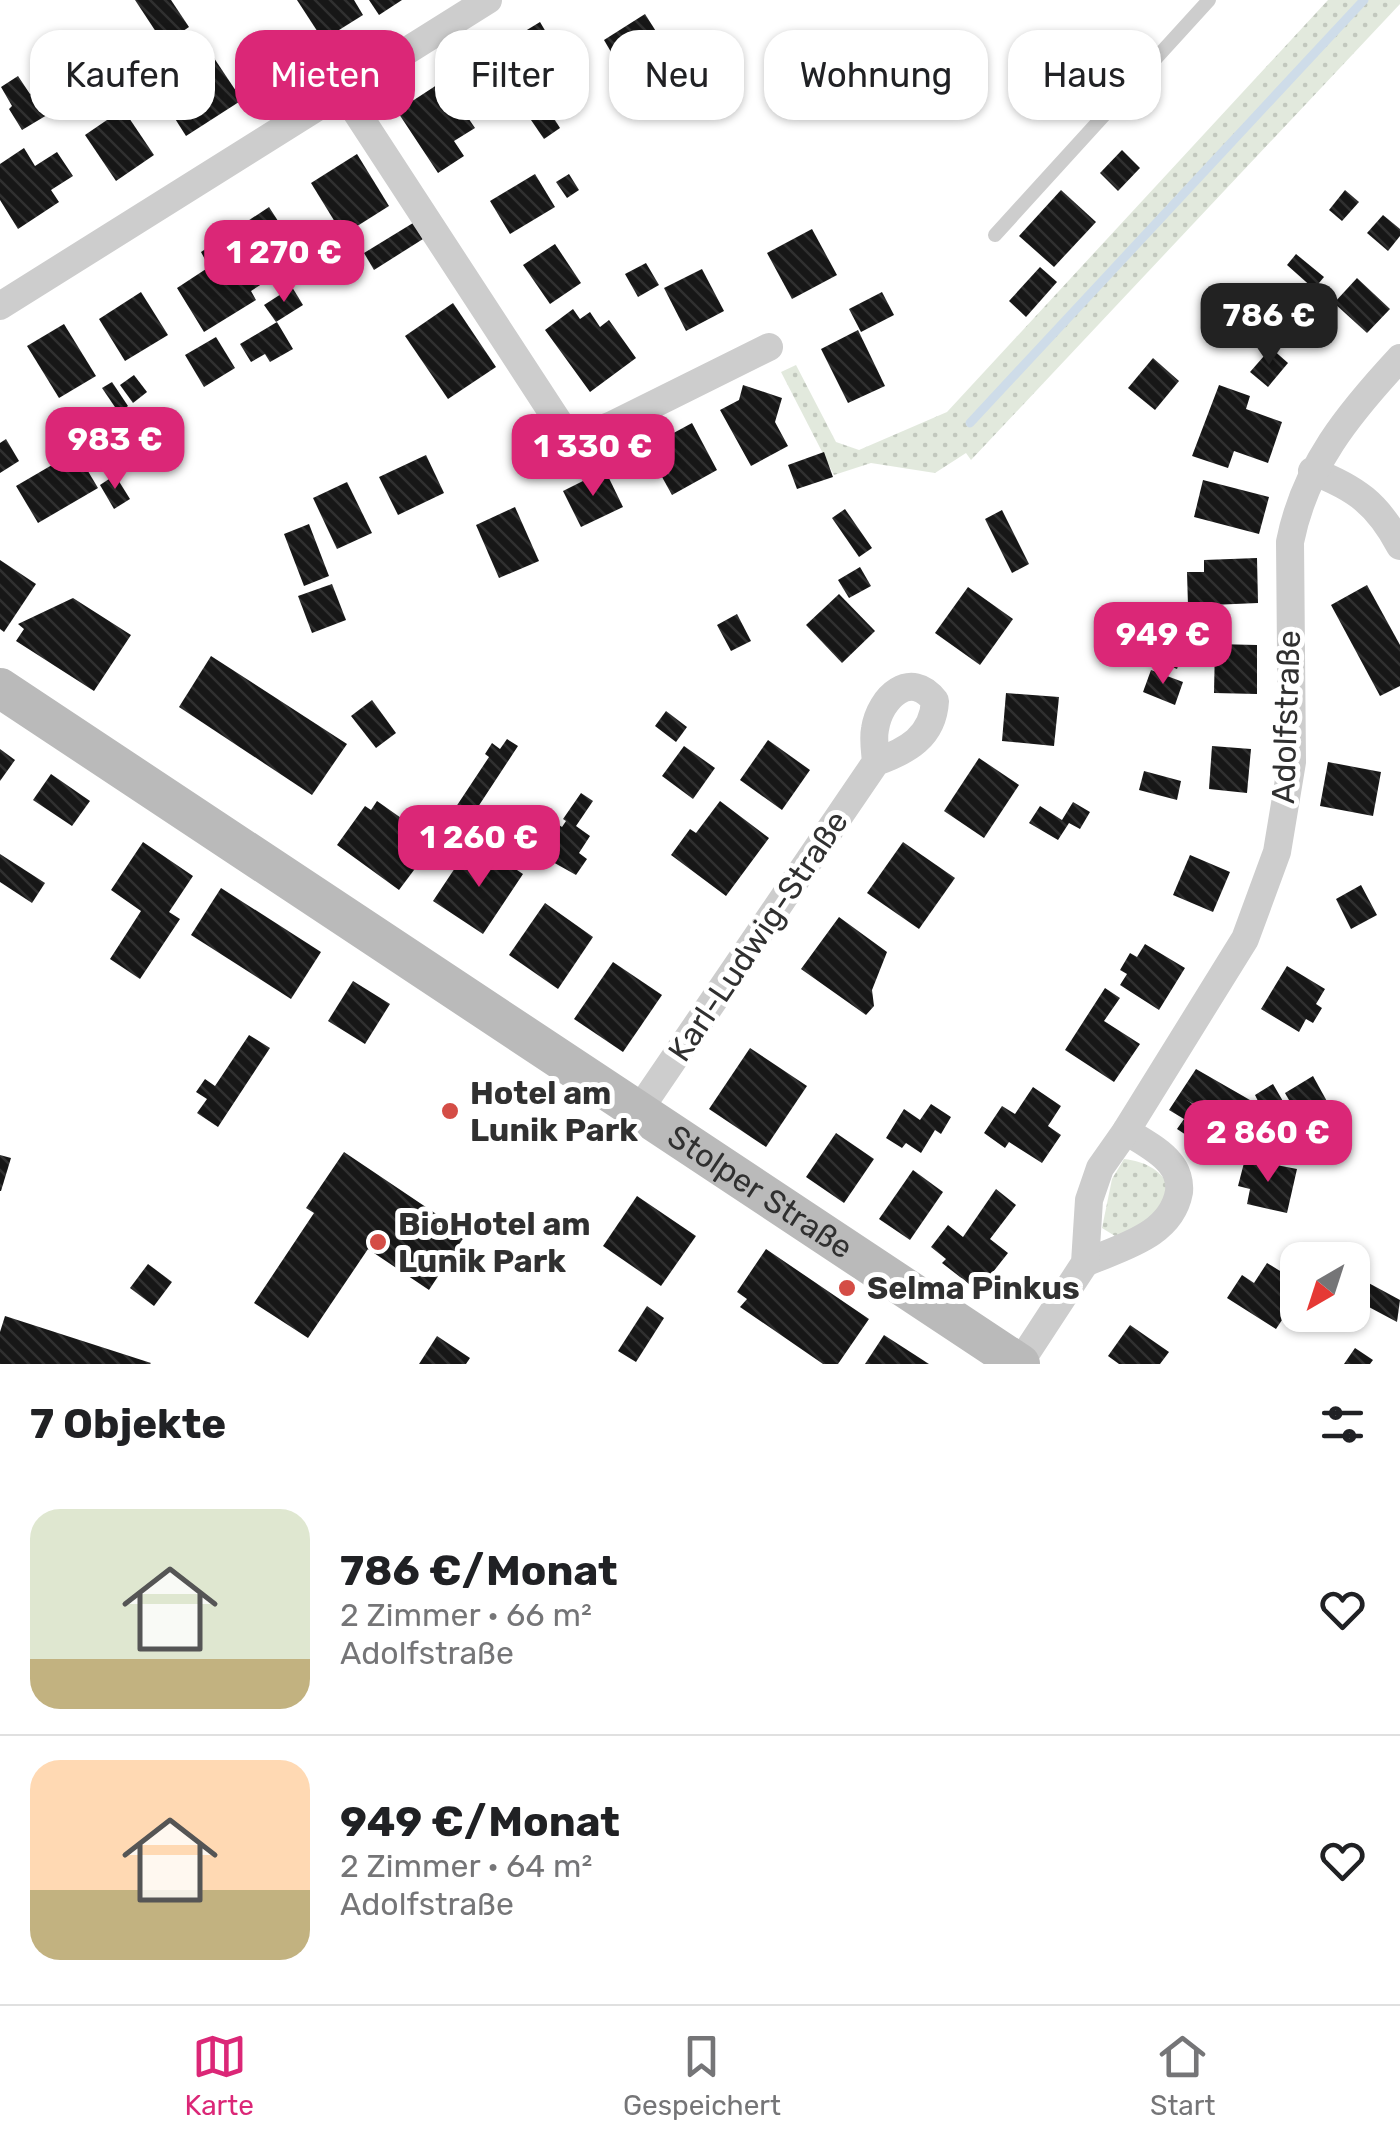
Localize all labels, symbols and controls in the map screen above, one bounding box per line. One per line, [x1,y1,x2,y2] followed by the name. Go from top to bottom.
[30,30,215,120] chip: Kaufen
[235,30,415,120] chip: Mieten
[435,30,589,120] chip: Filter
[609,30,744,120] chip: Neu
[764,30,988,120] chip: Wohnung
[1008,30,1161,120] chip: Haus
[192,220,376,305] pin: 1 270 €
[226,233,342,271] text: 1 270 €
[1199,283,1339,368] pin: 786 €
[1223,296,1315,334] text: 786 €
[45,407,185,492] pin: 983 €
[501,414,685,499] pin: 1 330 €
[67,420,163,458] text: 983 €
[534,427,652,465] text: 1 330 €
[1093,602,1233,687] pin: 949 €
[1116,615,1210,653] text: 949 €
[1264,629,1308,805] street label: Adolfstraße
[660,804,856,1068] street label: Karl-Ludwig-Straße
[387,805,571,890] pin: 1 260 €
[420,818,538,856] text: 1 260 €
[470,1074,638,1149] place label: Hotel am Lunik Park
[439,1100,461,1122] marker: Hotel am Lunik Park
[1176,1100,1360,1185] pin: 2 860 €
[1206,1113,1330,1151] text: 2 860 €
[661,1117,860,1267] street label: Stolper Straße
[398,1205,591,1280] place label: BioHotel am Lunik Park
[367,1231,389,1253] marker: BioHotel am Lunik Park
[1280,1242,1370,1332] north arrow
[1280,1242,1370,1332] map controls
[867,1269,1080,1307] place label: Selma Pinkus
[836,1277,858,1299] marker: Selma Pinkus
[1315,1397,1370,1452] icon: filters
[30,1399,226,1449] text: 7 Objekte
[340,1546,618,1596] text: 786 €/Monat
[110,1549,230,1669] icon: home
[1315,1582,1370,1637] icon: heart
[340,1596,592,1634] text: 2 Zimmer · 66 m²
[340,1634,514,1672] text: Adolfstraße
[340,1797,620,1847] text: 949 €/Monat
[110,1800,230,1920] icon: home
[1315,1833,1370,1888] icon: heart
[340,1847,592,1885] text: 2 Zimmer · 64 m²
[340,1885,514,1923] text: Adolfstraße
[185,2029,254,2122] tab: Karte
[623,2029,781,2122] tab: Gespeichert
[1150,2029,1215,2122] tab: Start

